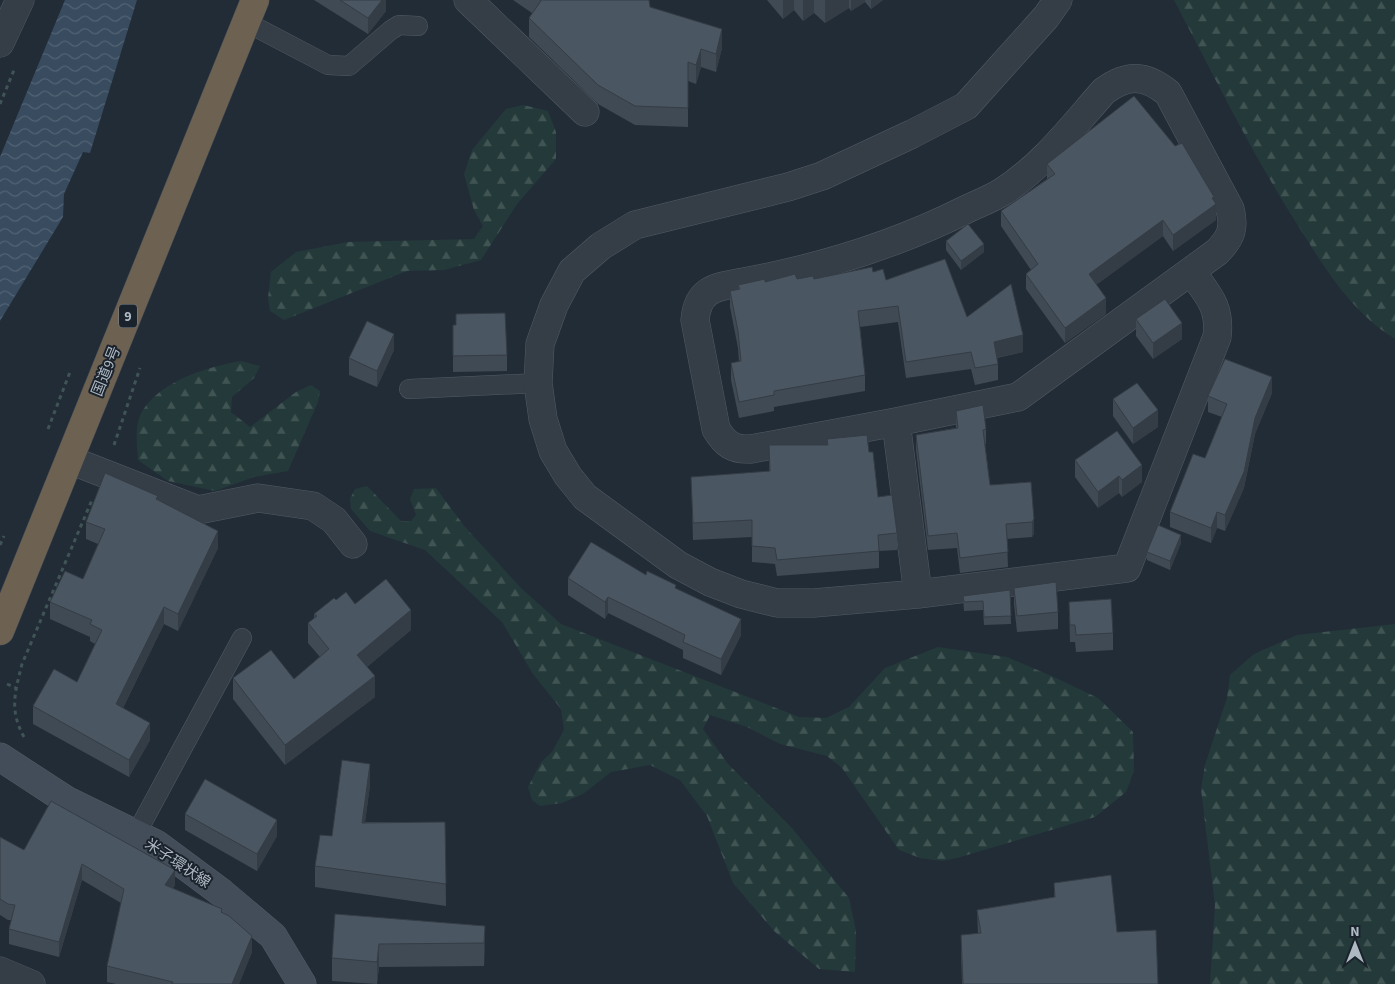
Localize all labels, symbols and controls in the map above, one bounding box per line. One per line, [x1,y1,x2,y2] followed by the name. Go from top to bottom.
[119,304,137,328] road number: 9
[87,343,126,399] street label: 国道9号
[141,834,215,893] street label: 米子環状線
[1330,919,1380,969] north arrow
[1350,922,1360,942] text: N

